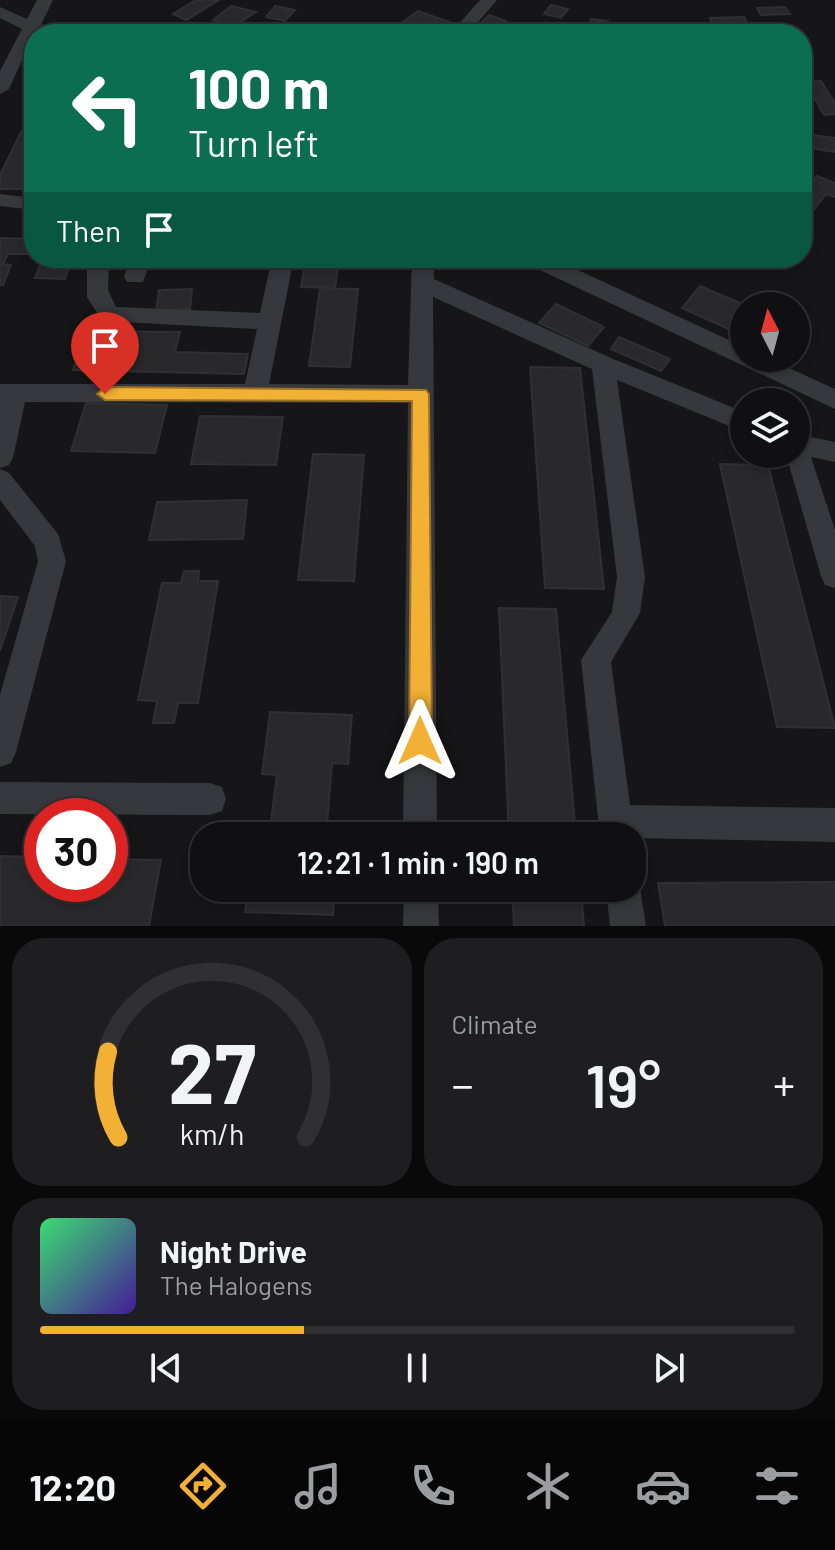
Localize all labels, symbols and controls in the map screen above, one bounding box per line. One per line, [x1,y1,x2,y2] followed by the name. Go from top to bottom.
[188,53,330,120] text: 100 m
[56,56,160,160] icon: left
[188,121,319,164] text: Turn left
[137,208,181,252] icon: arrive
[56,212,121,248] text: Then
[730,292,810,372] north arrow
[730,292,810,468] map controls
[71,312,139,394] pin
[83,324,127,368] icon: arrive
[730,388,810,468] button: layers
[378,699,462,783] position arrow
[24,798,128,902] speed limit sign: 30
[297,844,539,880] text: 12:21 · 1 min · 190 m
[452,1008,538,1039] text: Climate
[168,1021,256,1121] text: 27
[586,1048,661,1120] text: 19°
[452,1057,474,1110] text: −
[773,1057,795,1110] text: +
[179,1116,244,1151] text: km/h
[160,1233,307,1269] text: Night Drive
[160,1269,312,1300] text: The Halogens
[144,1346,188,1390] icon: previous
[395,1346,439,1390] icon: pause
[647,1346,691,1390] icon: next
[175,1458,231,1514] icon: directions
[290,1458,346,1514] icon: music
[405,1458,461,1514] icon: phone
[520,1458,576,1514] icon: climate
[635,1458,691,1514] icon: car
[749,1458,805,1514] icon: filters
[29,1465,116,1508] text: 12:20

